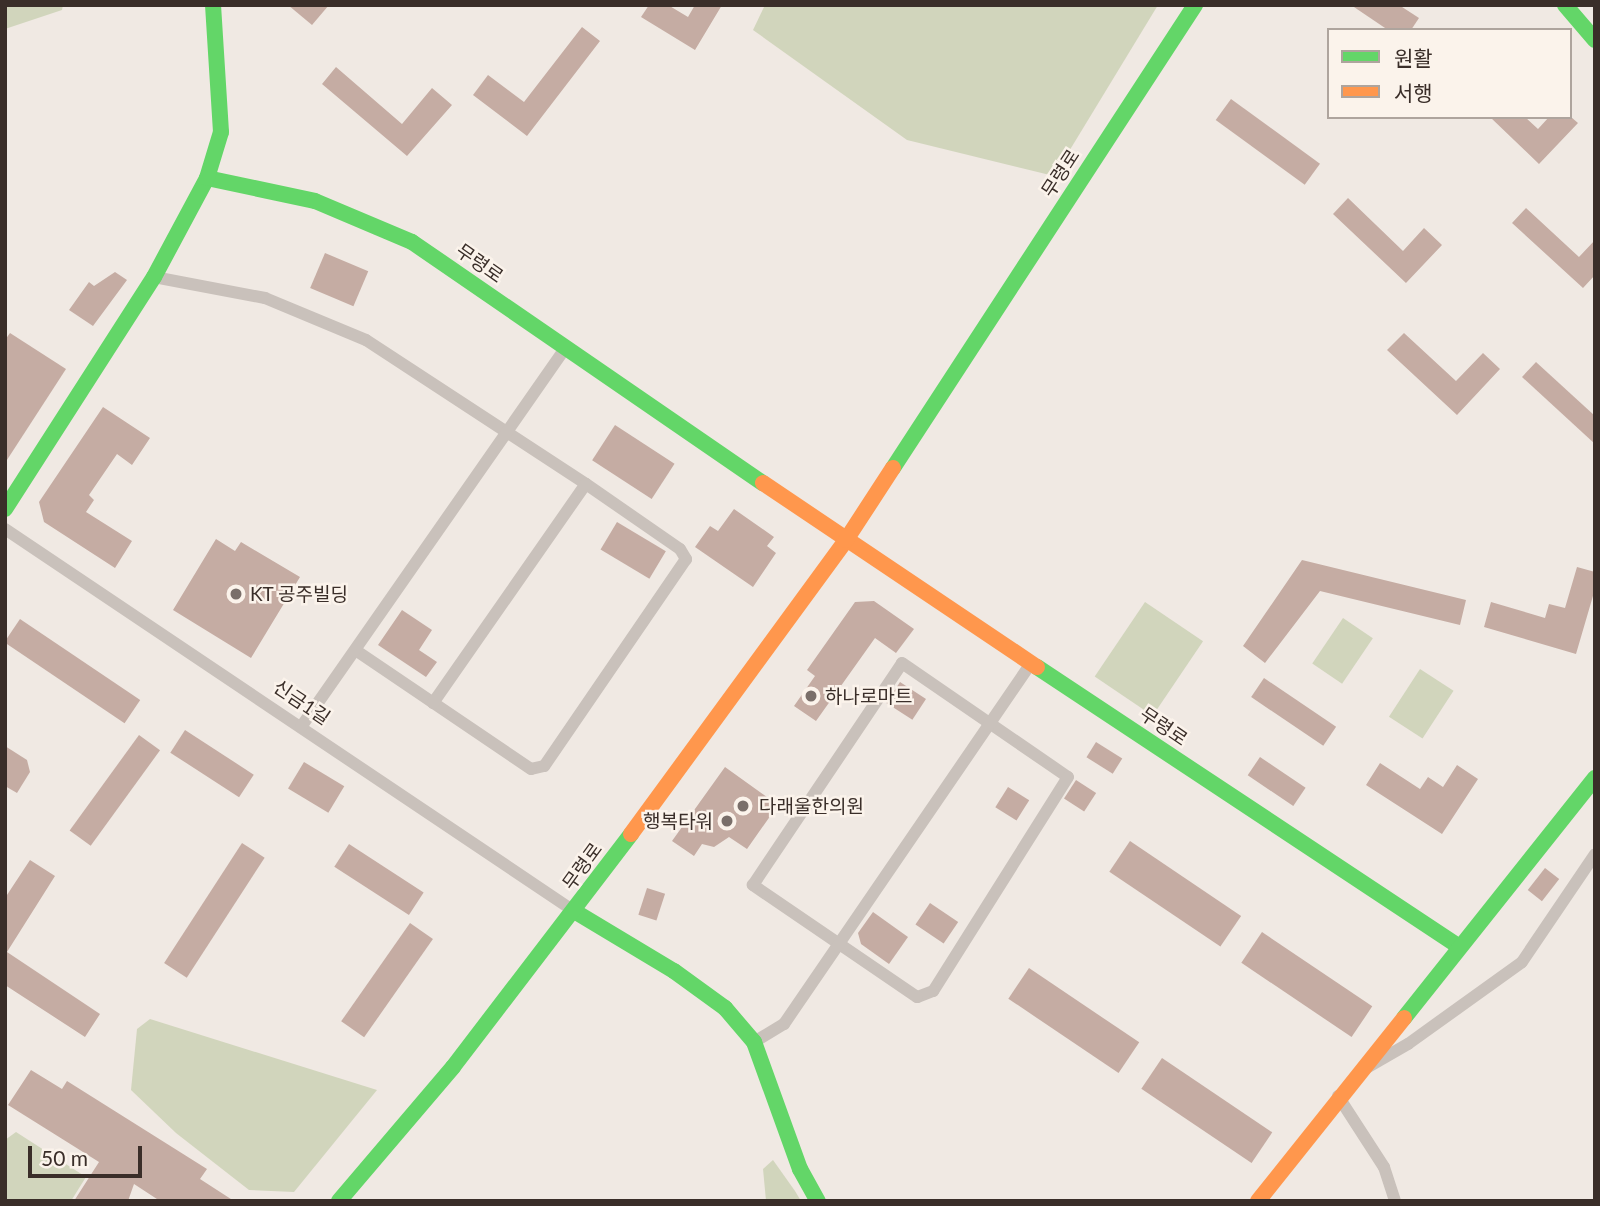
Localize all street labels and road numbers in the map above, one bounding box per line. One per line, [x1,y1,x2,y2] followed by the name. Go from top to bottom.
[1036,145,1084,201] street label: 무령로
[452,239,508,287] street label: 무령로
[269,675,335,729] street label: 신금1길
[1136,702,1192,750] street label: 무령로
[557,838,607,894] street label: 무령로

